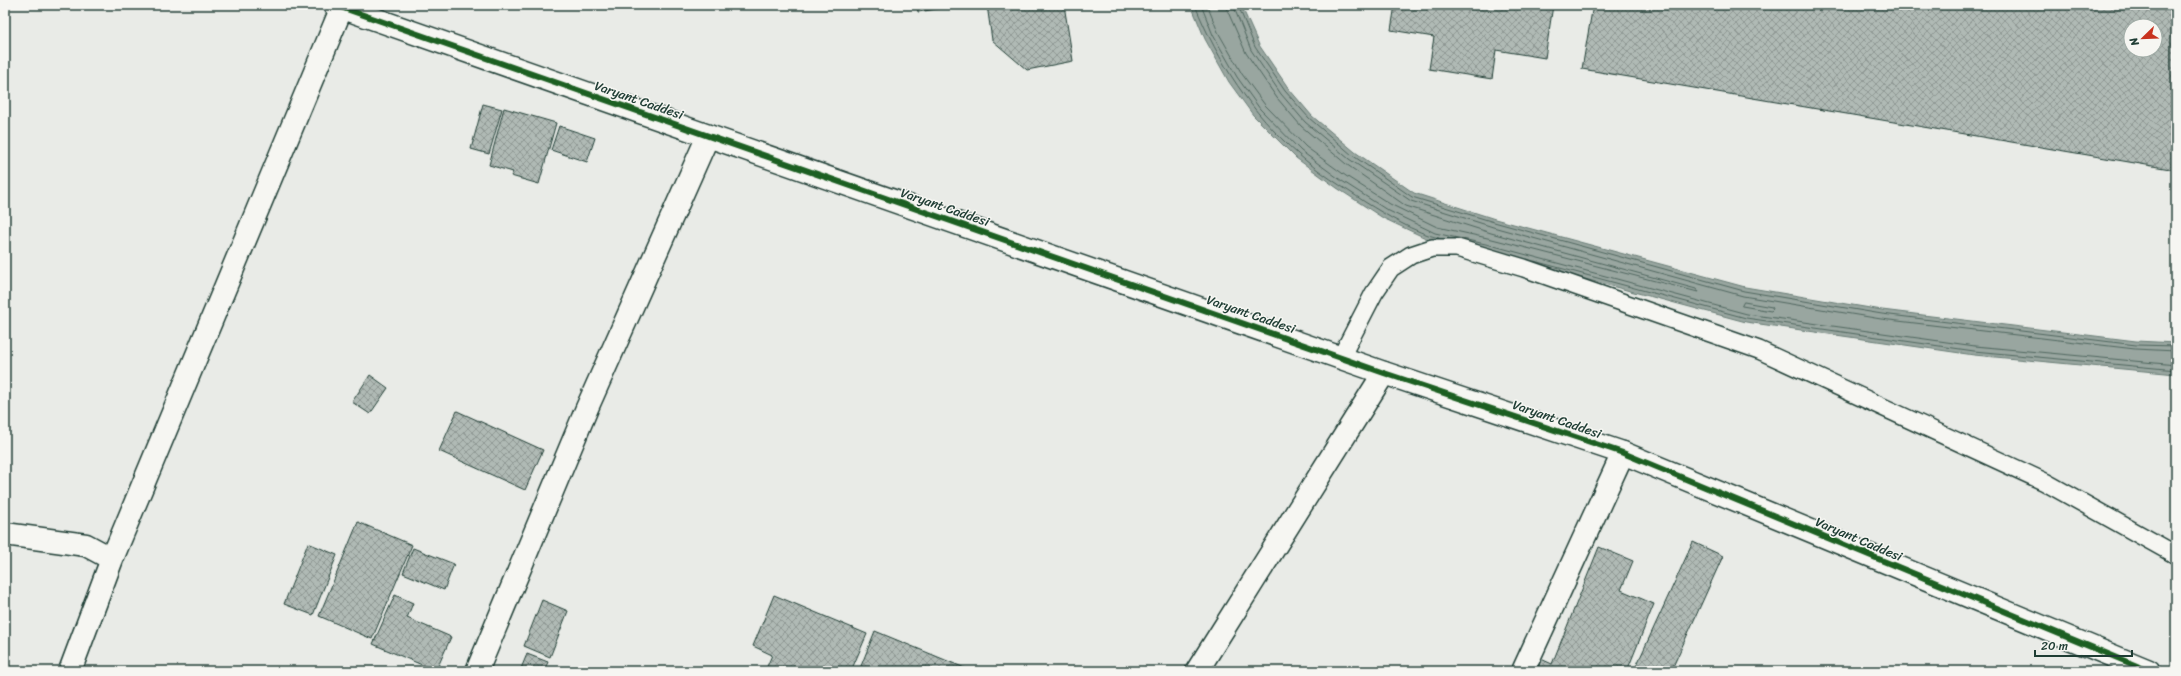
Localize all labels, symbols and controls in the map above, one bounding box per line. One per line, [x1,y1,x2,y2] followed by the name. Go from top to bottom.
[2123,18,2163,58] north arrow
[2124,34,2145,50] text: N
[591,74,687,126] street label: Varyant Caddesi
[897,181,993,233] street label: Varyant Caddesi
[1203,288,1299,340] street label: Varyant Caddesi
[1509,393,1605,445] street label: Varyant Caddesi
[1812,510,1907,568] street label: Varyant Caddesi
[2035,632,2132,658] scale bar
[2041,635,2068,657] text: 20 m

